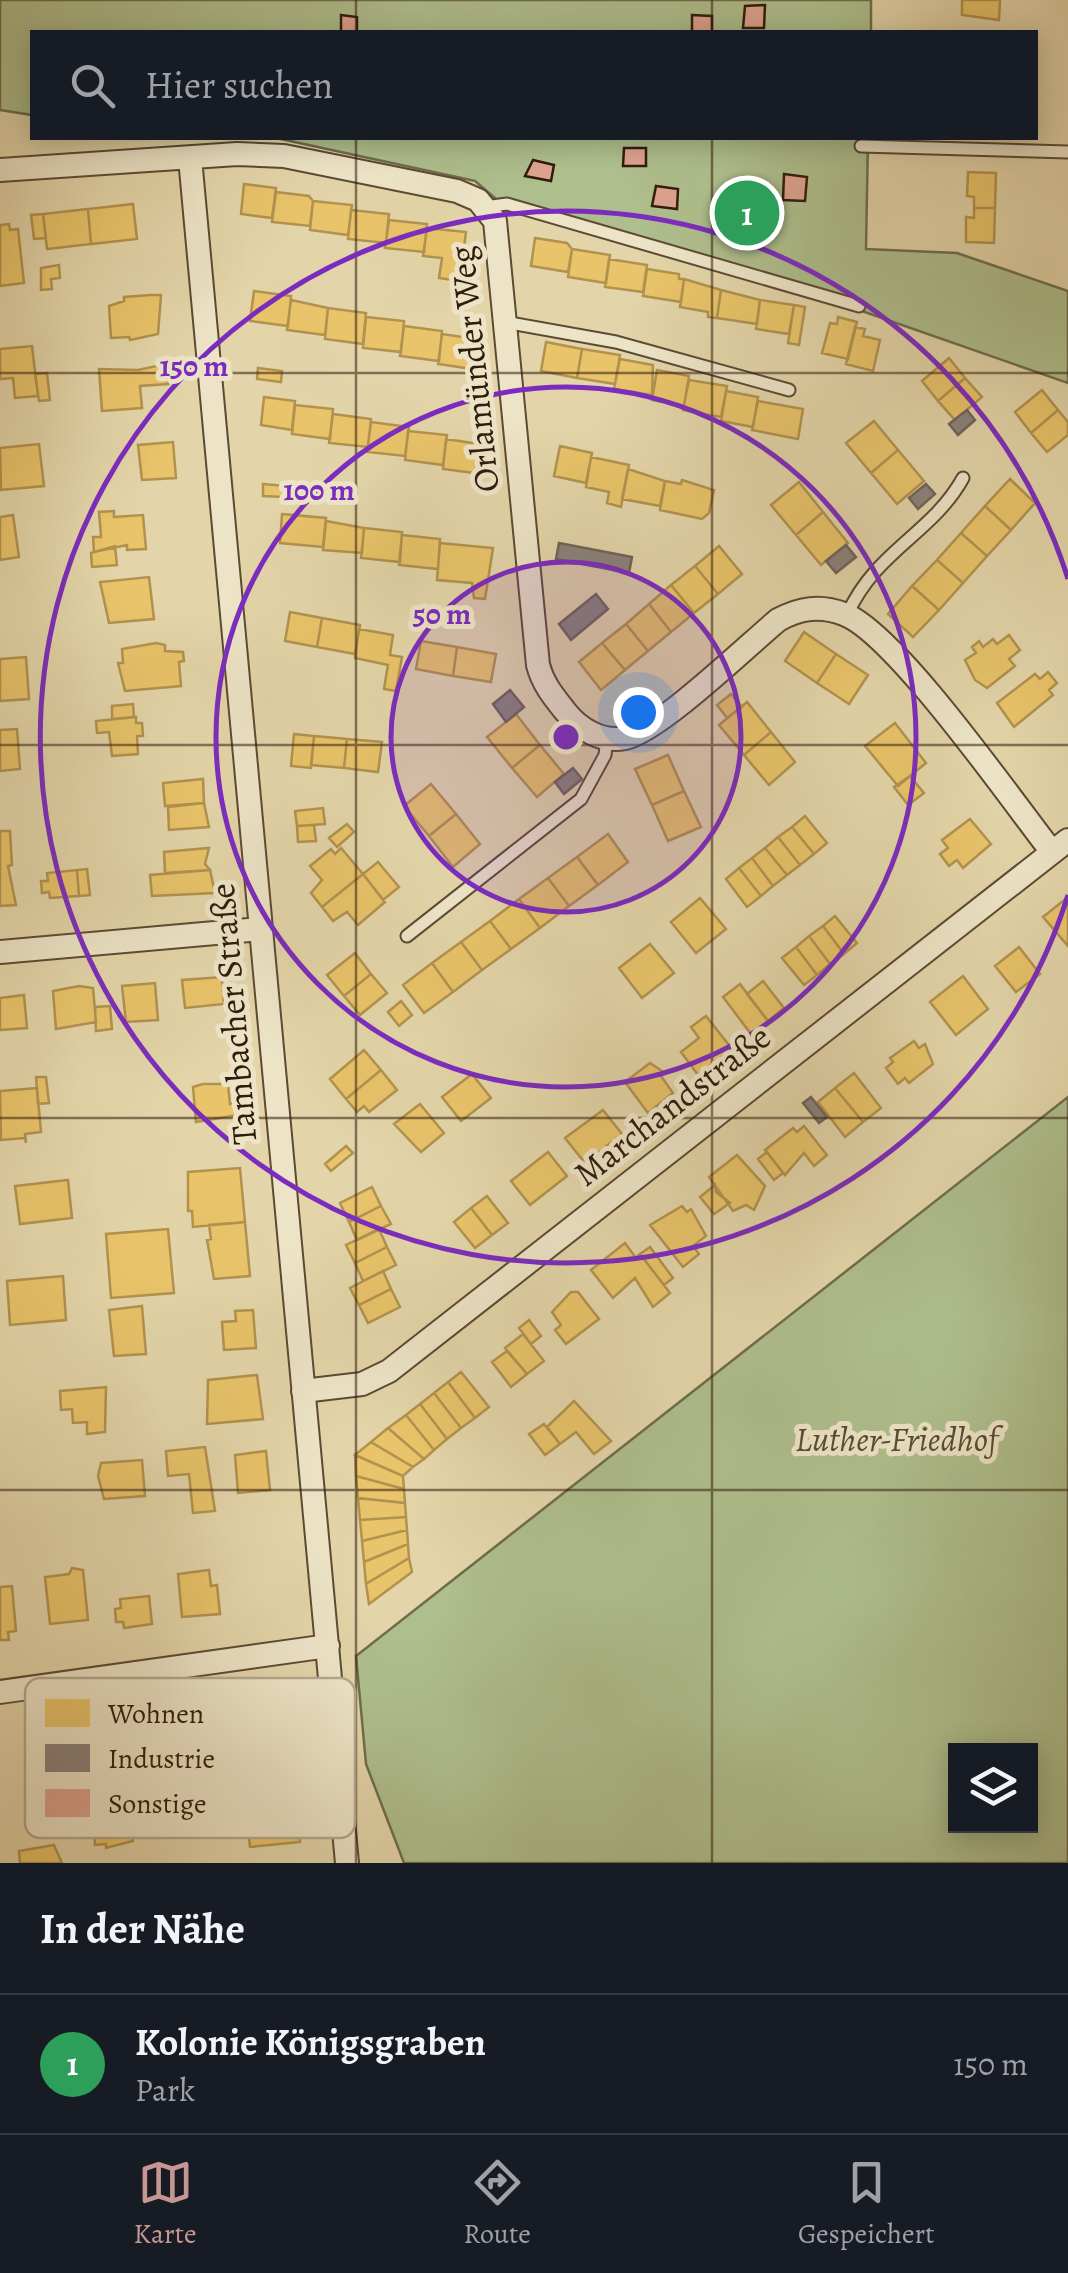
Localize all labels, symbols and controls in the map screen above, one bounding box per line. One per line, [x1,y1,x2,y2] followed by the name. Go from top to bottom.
[30,30,1038,140] search box
[65,58,120,113] icon: search
[145,59,333,111] text: Hier suchen
[714,176,780,250] pin: 1
[437,243,511,495] street label: Orlamünder Weg
[160,346,229,386] text: 150 m
[283,470,355,510] text: 100 m
[413,594,471,634] text: 50 m
[613,687,664,738] your location
[548,719,584,755] centre of rings
[198,881,268,1147] street label: Tambacher Straße
[564,1013,780,1197] street label: Marchandstraße
[795,1415,1004,1463] park label: Luther-Friedhof
[25,1678,355,1838] legend
[107,1695,204,1733] text: Wohnen
[108,1740,215,1778] text: Industrie
[948,1743,1038,1833] map controls
[948,1743,1038,1833] button: layers
[108,1785,207,1823] text: Sonstige
[40,1900,245,1957] text: In der Nähe
[135,2016,486,2068] text: Kolonie Königsgraben
[67,2042,78,2086] text: 1
[953,2042,1028,2086] text: 150 m
[135,2068,195,2112] text: Park
[134,2155,196,2253] tab: Karte
[464,2155,531,2253] tab: Route
[798,2155,934,2253] tab: Gespeichert

